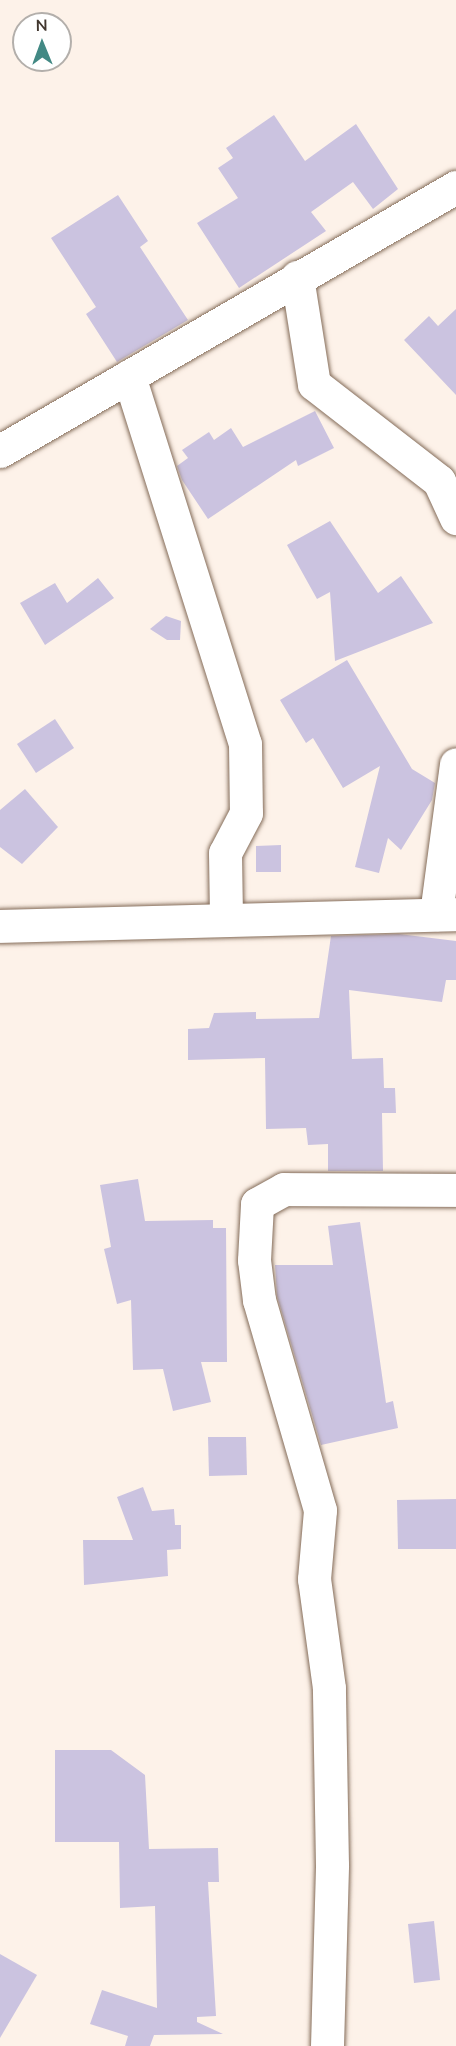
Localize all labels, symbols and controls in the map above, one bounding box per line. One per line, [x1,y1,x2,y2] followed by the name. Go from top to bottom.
[12,12,72,72] north arrow
[36,15,48,37] text: N

